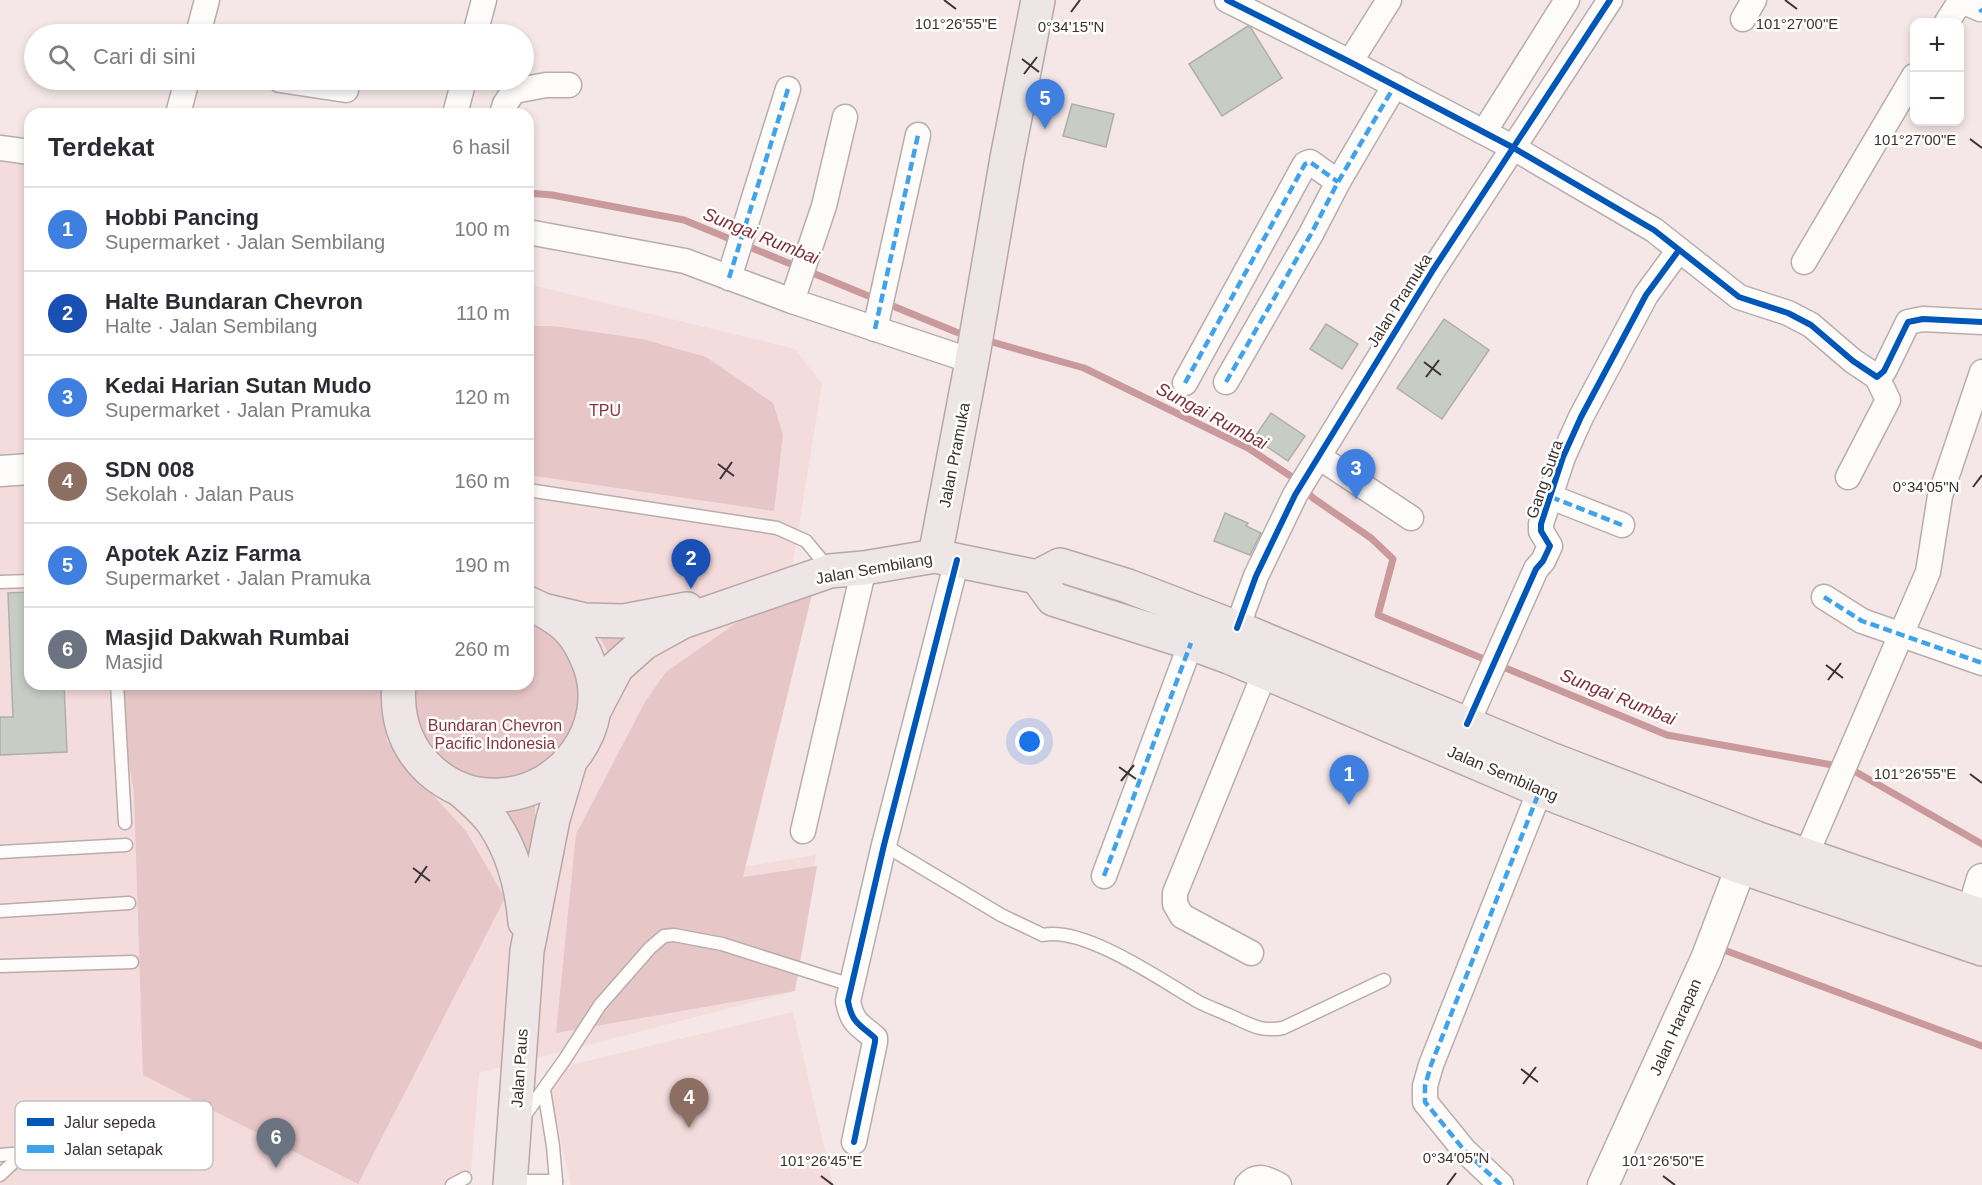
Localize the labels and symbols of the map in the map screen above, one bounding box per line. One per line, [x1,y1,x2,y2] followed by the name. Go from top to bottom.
[915,15,997,32] text: 101°26'55"E
[1756,15,1838,32] text: 101°27'00"E
[1038,18,1104,35] text: 0°34'15"N
[1026,80,1064,129] pin: 5
[1874,131,1956,148] text: 101°27'00"E
[700,204,823,269] water label: Sungai Rumbai
[1364,250,1435,350] street label: Jalan Pramuka
[1153,378,1272,454] water label: Sungai Rumbai
[936,401,973,509] street label: Jalan Pramuka
[589,402,621,419] park label: TPU
[1523,438,1566,521] street label: Gang Sutra
[1336,450,1376,499] pin: 3
[1893,478,1959,495] text: 0°34'05"N
[672,540,710,589] pin: 2
[814,550,934,587] street label: Jalan Sembilang
[1557,665,1680,730] water label: Sungai Rumbai
[428,717,562,752] park label: Bundaran Chevron Pacific Indonesia
[1015,727,1044,756] your location
[1445,743,1561,804] street label: Jalan Sembilang
[1330,756,1368,805] pin: 1
[1874,765,1956,782] text: 101°26'55"E
[1647,976,1704,1078] street label: Jalan Harapan
[508,1028,531,1108] street label: Jalan Paus
[670,1078,708,1128] pin: 4
[15,1101,213,1170] legend
[64,1114,156,1131] text: Jalur sepeda
[256,1118,296,1168] pin: 6
[64,1141,164,1158] text: Jalan setapak
[1423,1149,1489,1166] text: 0°34'05"N
[780,1152,862,1169] text: 101°26'45"E
[1622,1152,1704,1169] text: 101°26'50"E

